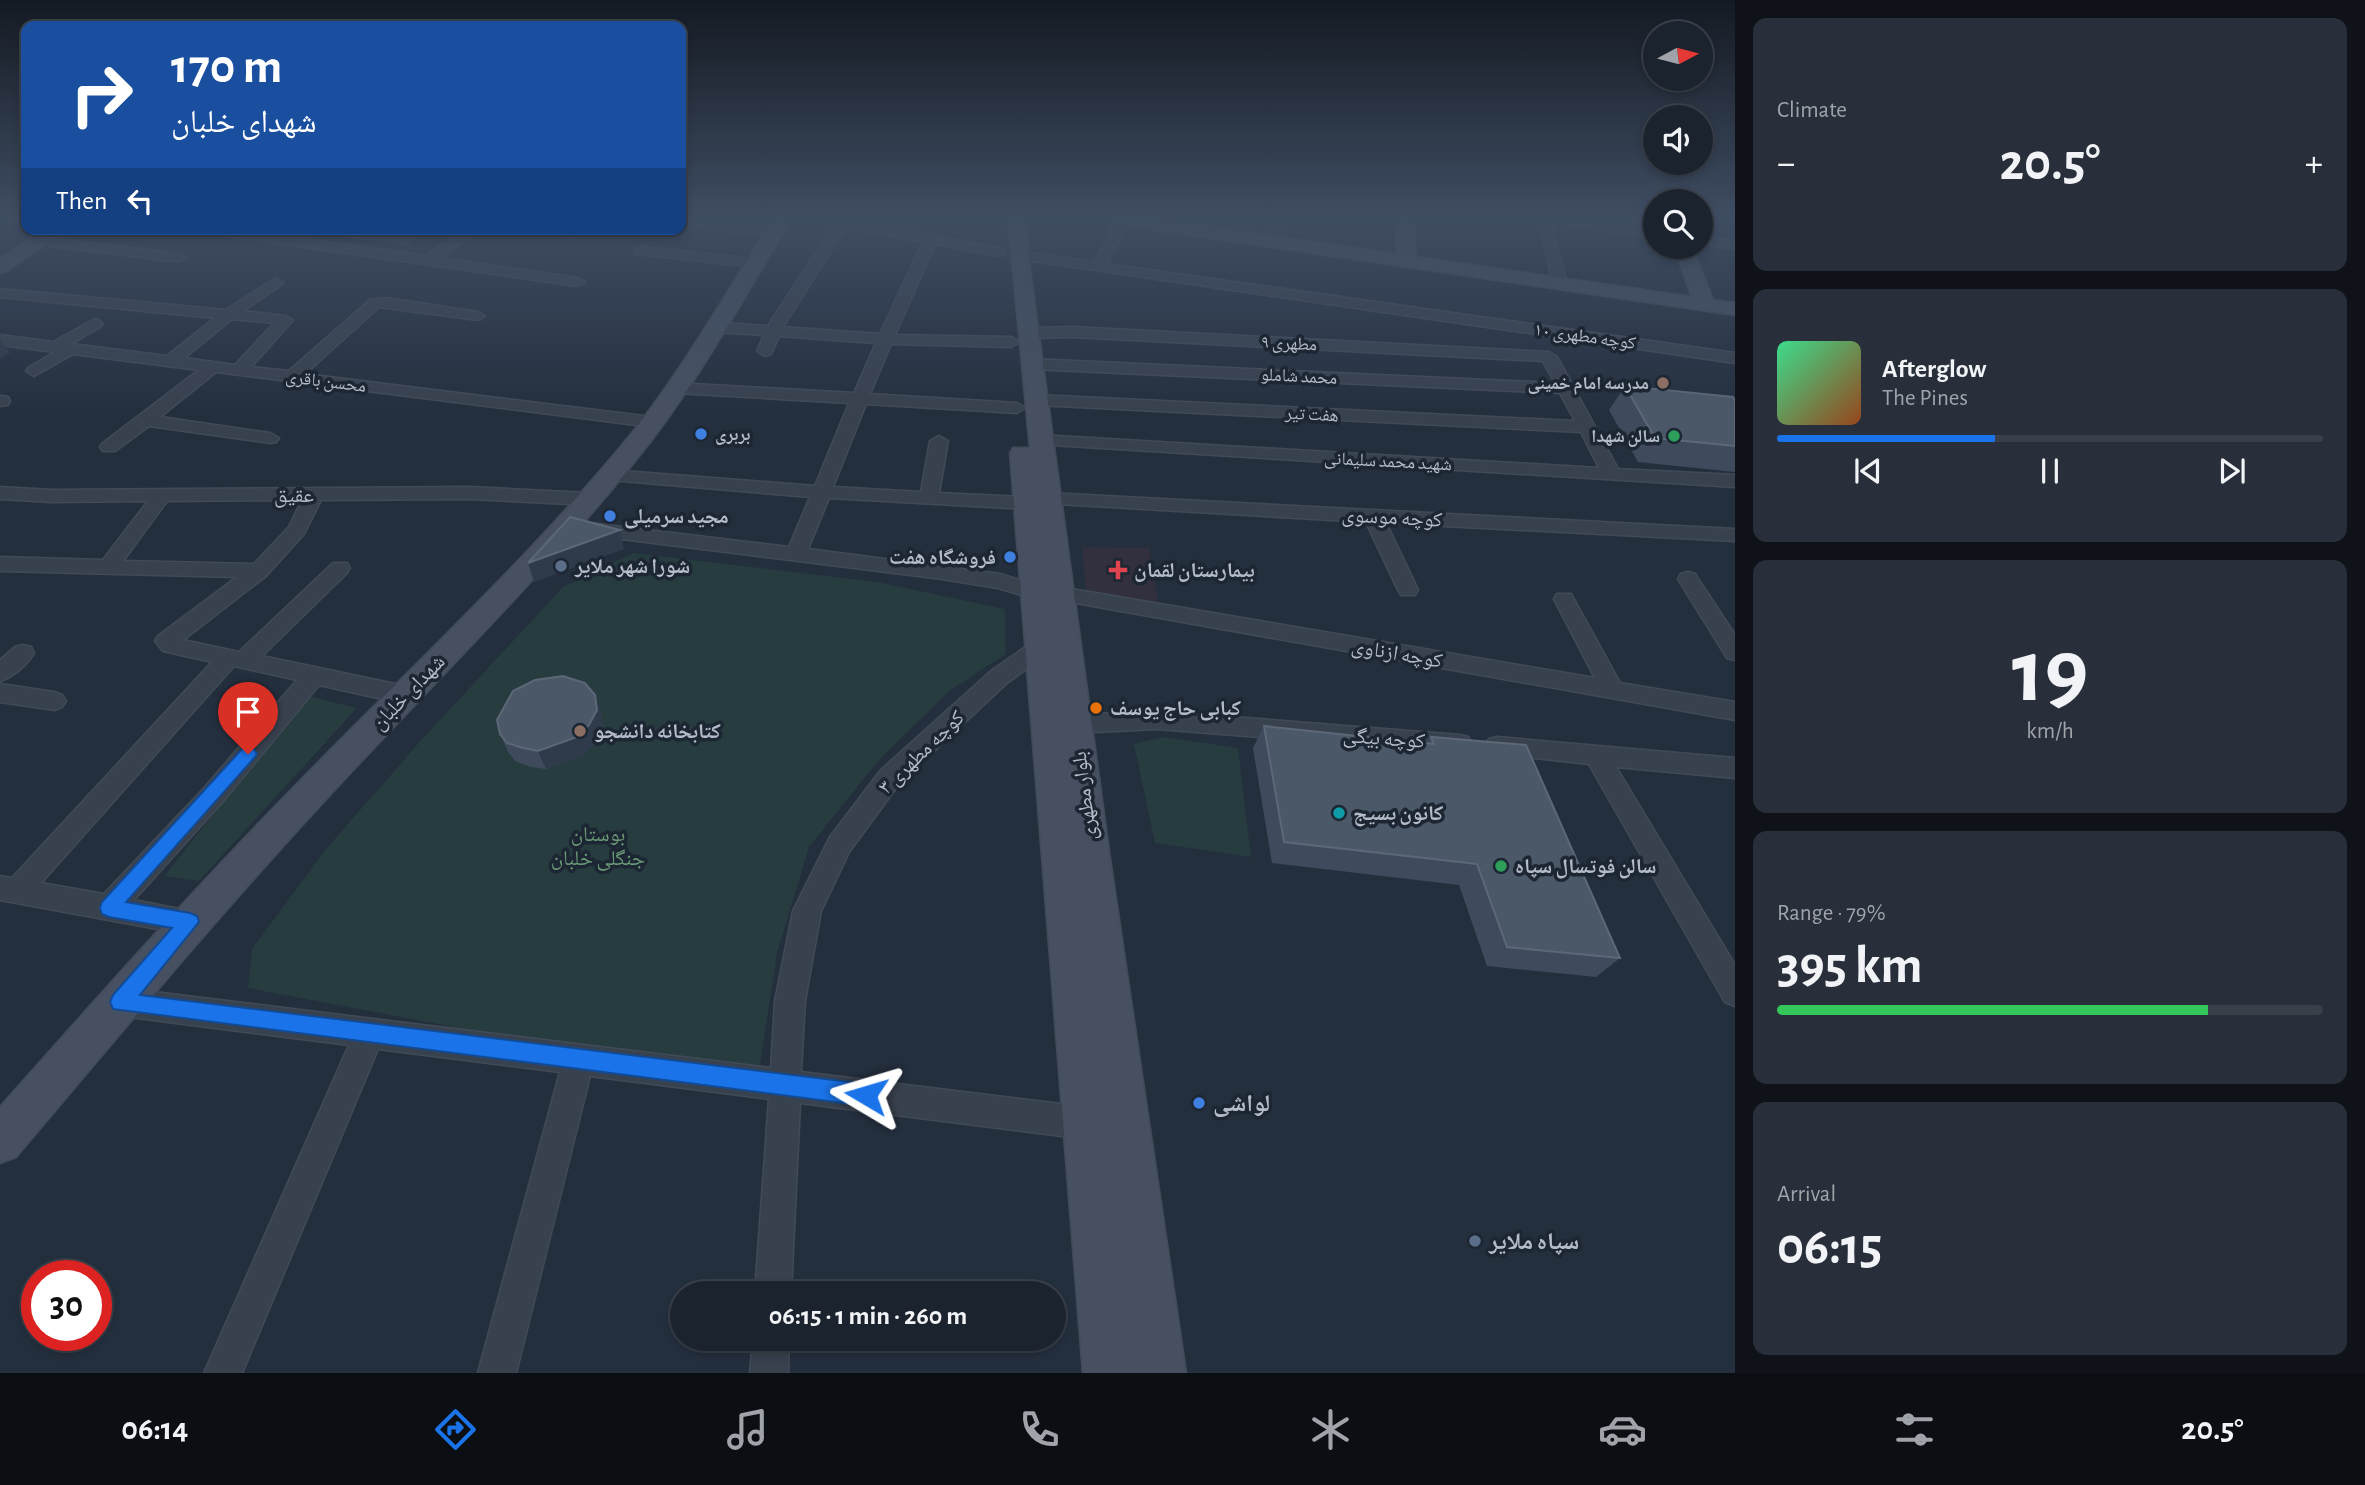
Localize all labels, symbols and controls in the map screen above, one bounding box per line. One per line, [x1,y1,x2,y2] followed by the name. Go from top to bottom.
[1643,21,1713,91] north arrow
[1643,21,1713,259] map controls
[171,43,282,92] text: 170 m
[56,49,147,140] icon: right
[1777,99,1847,122] text: Climate
[1643,105,1713,175] button: sound
[171,106,316,138] text: شهدای خلبان
[1999,137,2101,189] text: 20.5°
[1777,145,1795,183] text: −
[2305,145,2323,183] text: +
[121,182,159,220] icon: left
[56,188,107,214] text: Then
[1643,189,1713,259] button: search
[1533,321,1637,354] street label: کوچه مطهری ۱۰
[1261,334,1317,355] street label: مطهری ۹
[1882,356,1986,382] text: Afterglow
[1260,366,1338,388] street label: محمد شاملو
[284,368,367,397] street label: محسن باقری
[1527,375,1649,395] place label: مدرسه امام خمینی
[1655,375,1671,391] marker: مدرسه امام خمینی
[1882,387,1968,410] text: The Pines
[1284,405,1339,426] street label: هفت تیر
[693,426,709,442] marker: بربری
[715,426,751,445] place label: بربری
[1591,428,1660,447] place label: سالن شهدا
[1666,428,1682,444] marker: سالن شهدا
[1324,450,1452,475] street label: شهید محمد سلیمانی
[1849,452,1887,490] icon: previous
[2031,452,2069,490] icon: pause
[2213,452,2251,490] icon: next
[274,485,314,508] street label: عقیق
[1341,504,1443,532] street label: کوچه موسوی
[624,506,729,529] place label: مجید سرمیلی
[602,508,618,524] marker: مجید سرمیلی
[889,547,996,569] place label: فروشگاه هفت
[1002,549,1018,565] marker: فروشگاه هفت
[574,556,690,578] place label: شورا شهر ملایر
[553,558,569,574] marker: شورا شهر ملایر
[1108,560,1128,580] marker: بیمارستان لقمان
[1134,560,1255,582] place label: بیمارستان لقمان
[2012,627,2088,718] text: 19
[1350,635,1444,673] street label: کوچه ازناوی
[368,651,450,735] street label: شهدای خلبان
[218,682,278,754] pin
[229,693,267,731] icon: arrive
[1110,698,1241,721] place label: کبابی حاج یوسف
[1088,700,1104,716] marker: کبابی حاج یوسف
[874,706,969,799] street label: کوچه مطهری ۳
[2026,720,2074,743] text: km/h
[594,721,721,743] place label: کتابخانه دانشجو
[572,723,588,739] marker: کتابخانه دانشجو
[1342,725,1426,754] street label: کوچه بیگی
[1069,750,1101,842] street label: بلوار مطهری
[1353,803,1443,827] place label: کانون بسیج
[1331,805,1347,821] marker: کانون بسیج
[551,824,645,871] park label: بوستان جنگلی خلبان
[1515,856,1656,879] place label: سالن فوتسال سپاه
[1493,858,1509,874] marker: سالن فوتسال سپاه
[1777,902,1886,925] text: Range · 79%
[1777,940,1923,992] text: 395 km
[829,1058,903,1132] position arrow
[1213,1092,1270,1117] place label: لواشی
[1191,1095,1207,1111] marker: لواشی
[1777,1183,1836,1206] text: Arrival
[1777,1221,1882,1273] text: 06:15
[1488,1230,1579,1255] place label: سپاه ملایر
[1467,1233,1483,1249] marker: سپاه ملایر
[21,1260,112,1351] speed limit sign: 30
[769,1303,967,1329] text: 06:15 · 1 min · 260 m
[431,1405,480,1454] icon: directions
[723,1405,772,1454] icon: music
[1015,1405,1064,1454] icon: phone
[1306,1405,1355,1454] icon: climate
[1598,1405,1647,1454] icon: car
[1890,1405,1939,1454] icon: filters
[121,1413,188,1445] text: 06:14
[2181,1413,2244,1445] text: 20.5°

